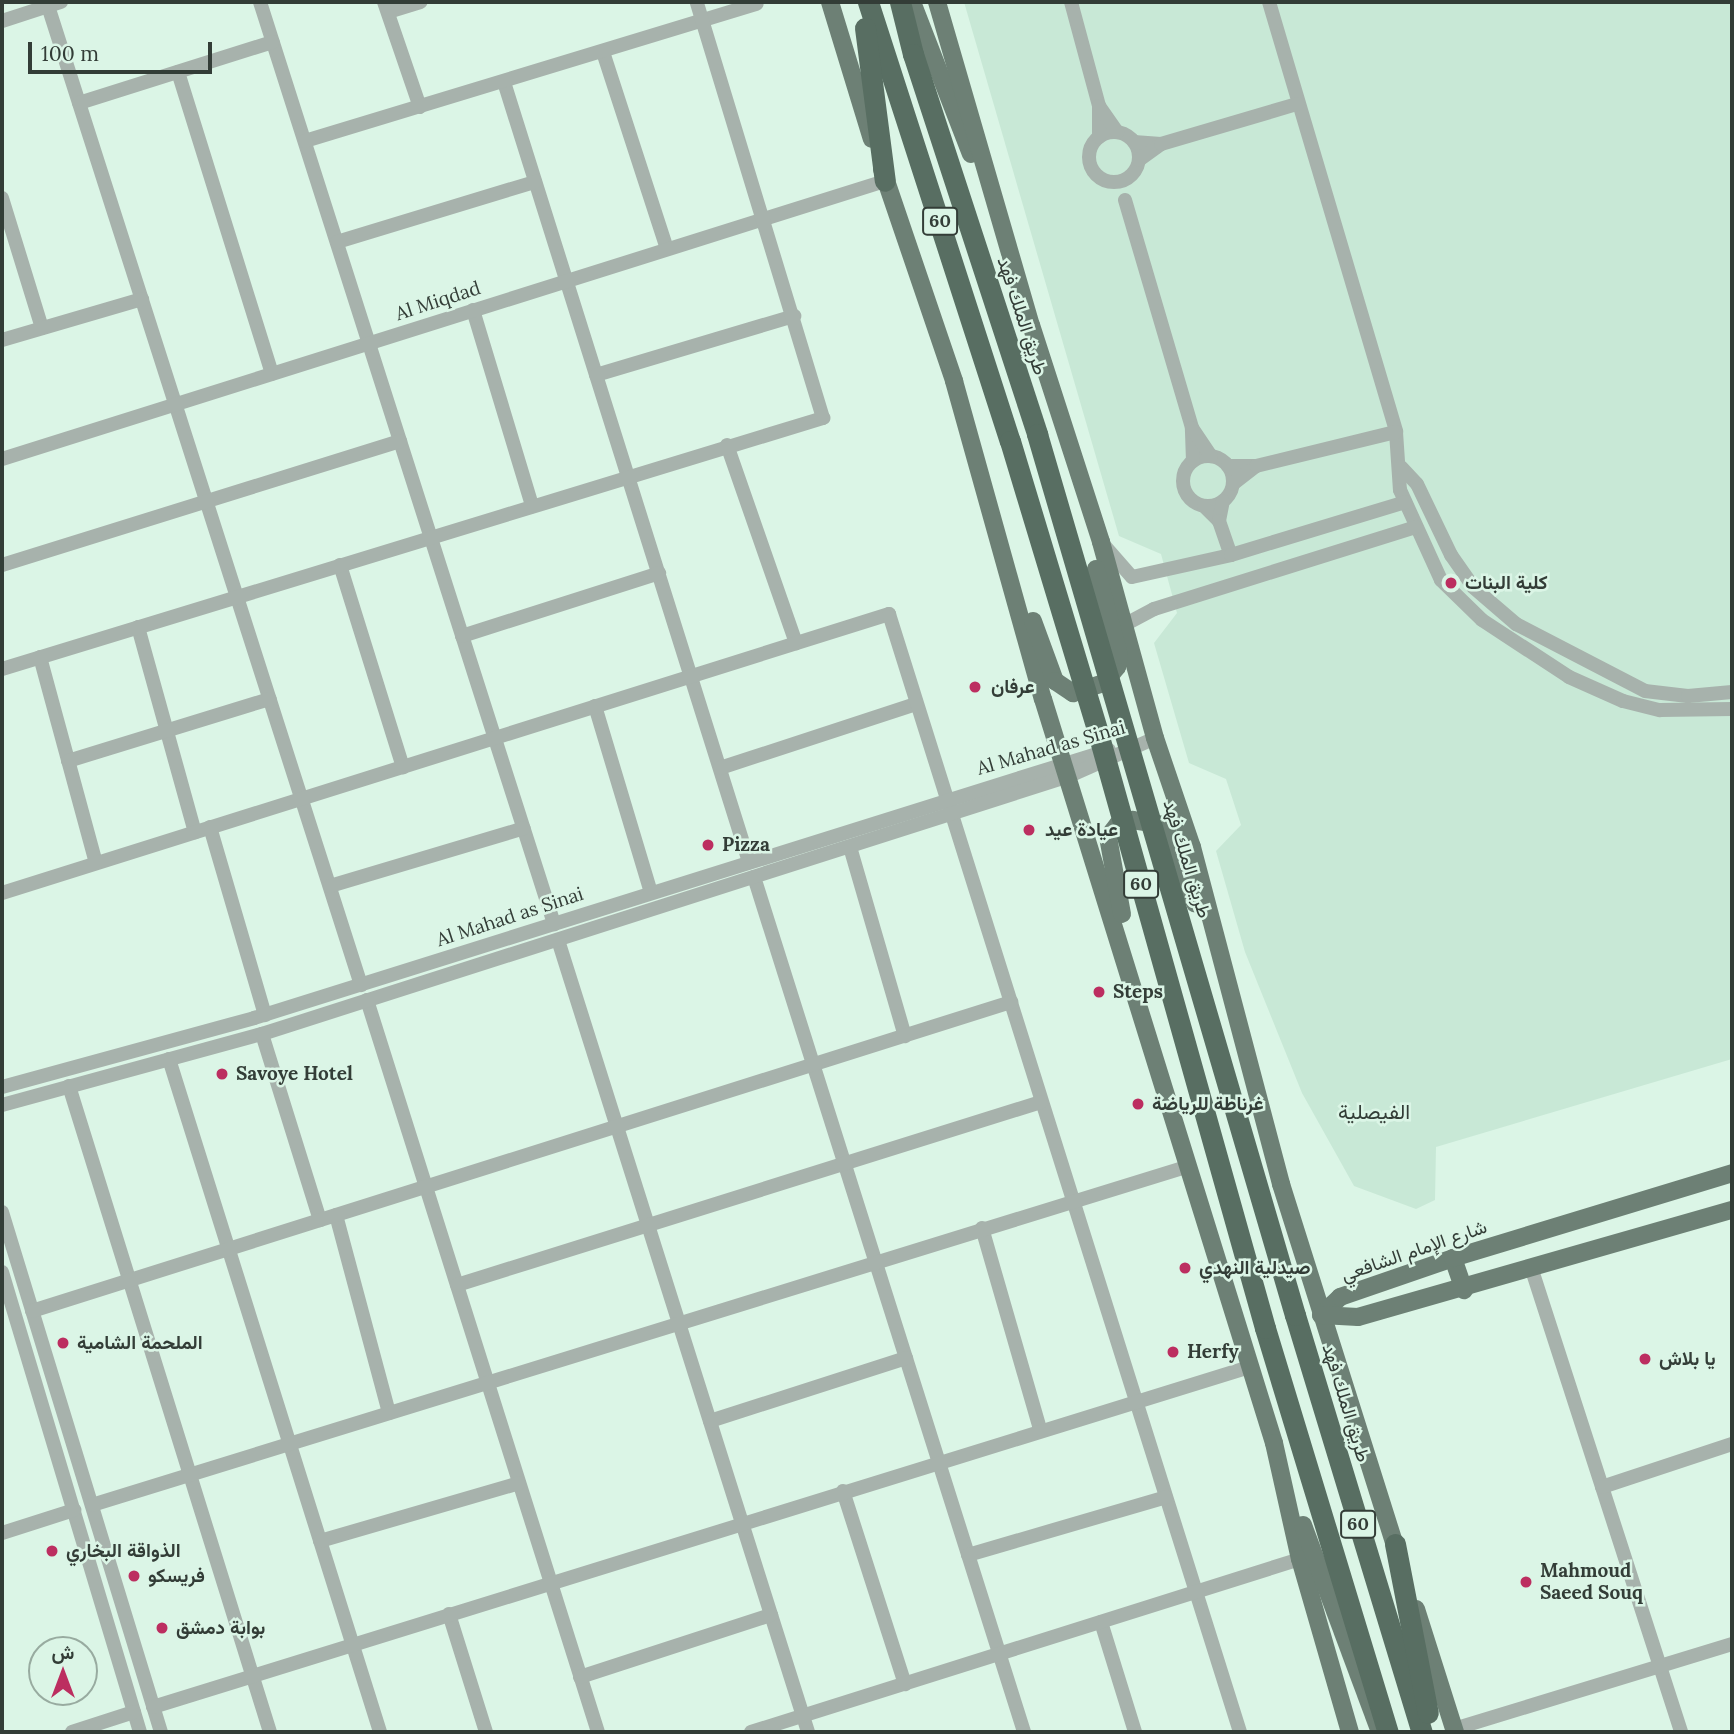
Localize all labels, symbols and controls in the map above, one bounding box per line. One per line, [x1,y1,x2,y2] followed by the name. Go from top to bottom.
[32,28,215,72] scale bar
[41,40,99,67] text: 100 m
[921,206,959,236] road number: 60
[992,254,1052,378] street label: طريق الملك فهد
[392,277,484,325] street label: Al Miqdad
[1465,572,1547,594] place label: كلية البنات
[1443,575,1459,591] marker: كلية البنات
[991,676,1035,698] place label: عرفان
[965,677,985,697] marker: عرفان
[974,716,1128,780] street label: Al Mahad as Sinai
[1158,797,1216,921] street label: طريق الملك فهد
[1045,819,1118,841] place label: عيادة عيد
[1019,820,1039,840] marker: عيادة عيد
[722,834,770,856] place label: Pizza
[700,837,716,853] marker: Pizza
[1122,870,1160,898] road number: 60
[434,882,586,952] street label: Al Mahad as Sinai
[1113,981,1163,1003] place label: Steps
[1091,984,1107,1000] marker: Steps
[236,1063,353,1085] place label: Savoye Hotel
[214,1066,230,1082] marker: Savoye Hotel
[1152,1093,1264,1115] place label: غرناطة للرياضة
[1130,1096,1146,1112] marker: غرناطة للرياضة
[1338,1099,1410,1125] district label: الفيصلية
[1338,1215,1490,1287] street label: شارع الإمام الشافعي
[1199,1257,1311,1279] place label: صيدلية النهدي
[1177,1260,1193,1276] marker: صيدلية النهدي
[77,1332,203,1354] place label: الملحمة الشامية
[55,1335,71,1351] marker: الملحمة الشامية
[1187,1341,1239,1363] place label: Herfy
[1317,1341,1375,1465] street label: طريق الملك فهد
[1165,1344,1181,1360] marker: Herfy
[1659,1348,1716,1370] place label: يا بلاش
[1637,1351,1653,1367] marker: يا بلاش
[1339,1510,1377,1539] road number: 60
[66,1540,181,1562] place label: الذواقة البخاري
[44,1543,60,1559] marker: الذواقة البخاري
[1540,1560,1643,1604] place label: Mahmoud Saeed Souq
[148,1565,205,1587] place label: فريسكو
[126,1568,142,1584] marker: فريسكو
[1518,1574,1534,1590] marker: Mahmoud Saeed Souq
[176,1617,265,1639] place label: بوابة دمشق
[154,1620,170,1636] marker: بوابة دمشق
[28,1636,98,1706] north arrow
[52,1640,74,1664] text: ش

